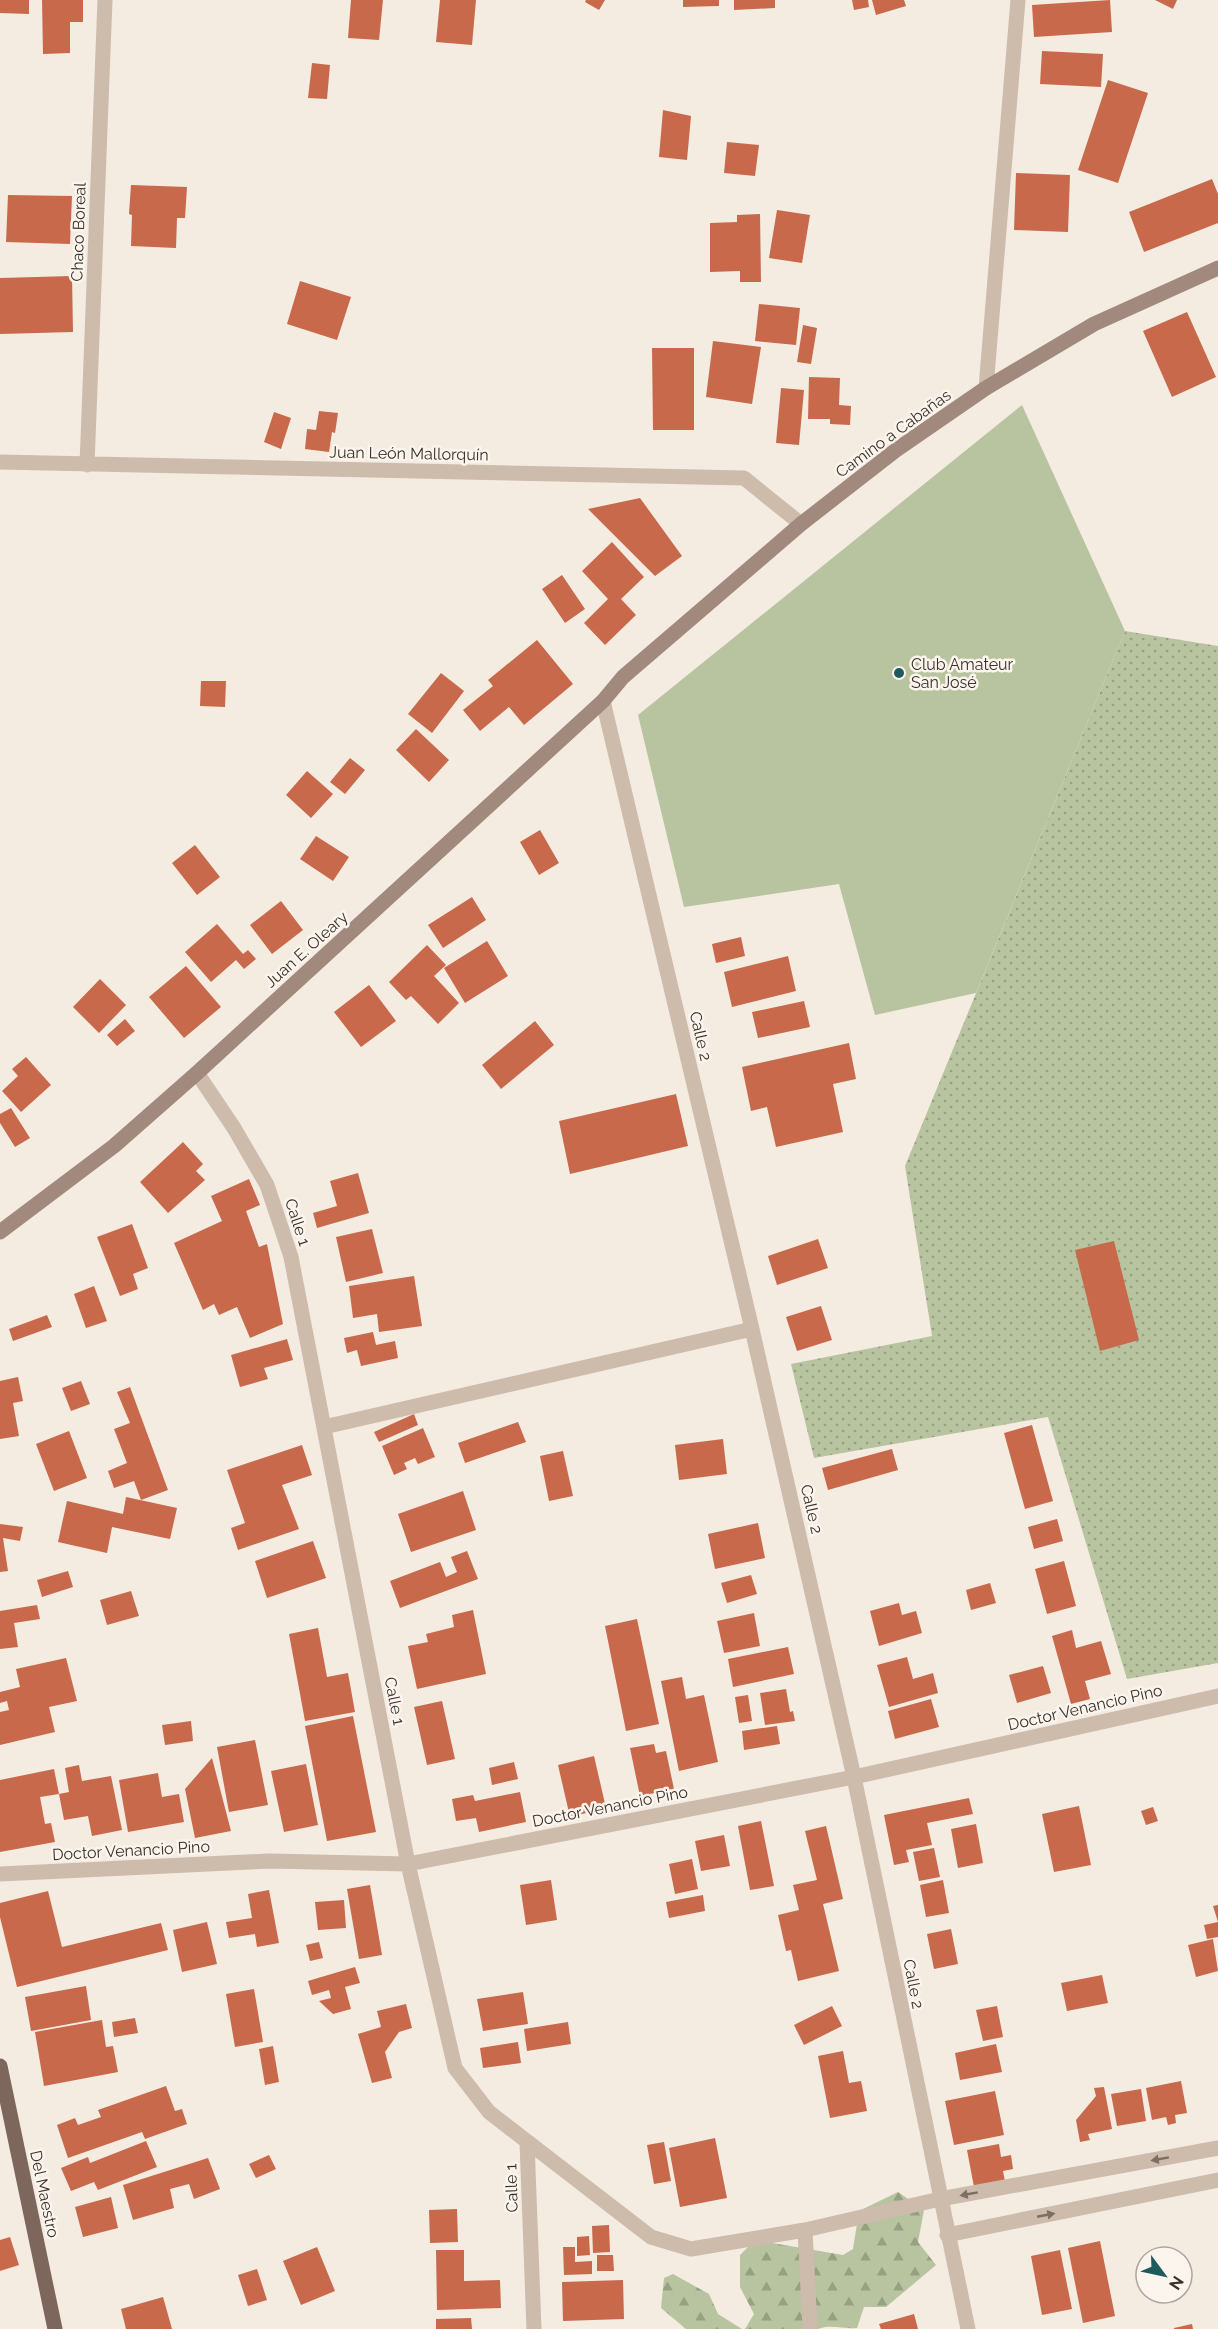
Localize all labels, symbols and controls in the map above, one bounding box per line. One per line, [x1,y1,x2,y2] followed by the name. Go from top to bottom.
[67,181,90,282] street label: Chaco Boreal
[832,385,955,482] street label: Camino a Cabañas
[329,443,489,464] street label: Juan León Mallorquín
[911,655,1014,692] place label: Club Amateur San José
[892,666,906,680] marker: Club Amateur San José
[261,907,352,992] street label: Juan E. Oleary
[686,1010,715,1063] street label: Calle 2
[281,1196,314,1248] street label: Calle 1
[797,1483,826,1536] street label: Calle 2
[381,1675,409,1727] street label: Calle 1
[1006,1680,1164,1735] street label: Doctor Venancio Pino
[531,1782,689,1831] street label: Doctor Venancio Pino
[52,1837,210,1864] street label: Doctor Venancio Pino
[899,1958,928,2011] street label: Calle 2
[26,2149,63,2240] street label: Del Maestro
[1151,2155,1170,2164] one-way arrow
[501,2163,522,2213] street label: Calle 1
[959,2190,978,2199] one-way arrow
[1036,2210,1055,2219] one-way arrow
[1134,2245,1194,2305] north arrow
[1165,2273,1187,2293] text: N

